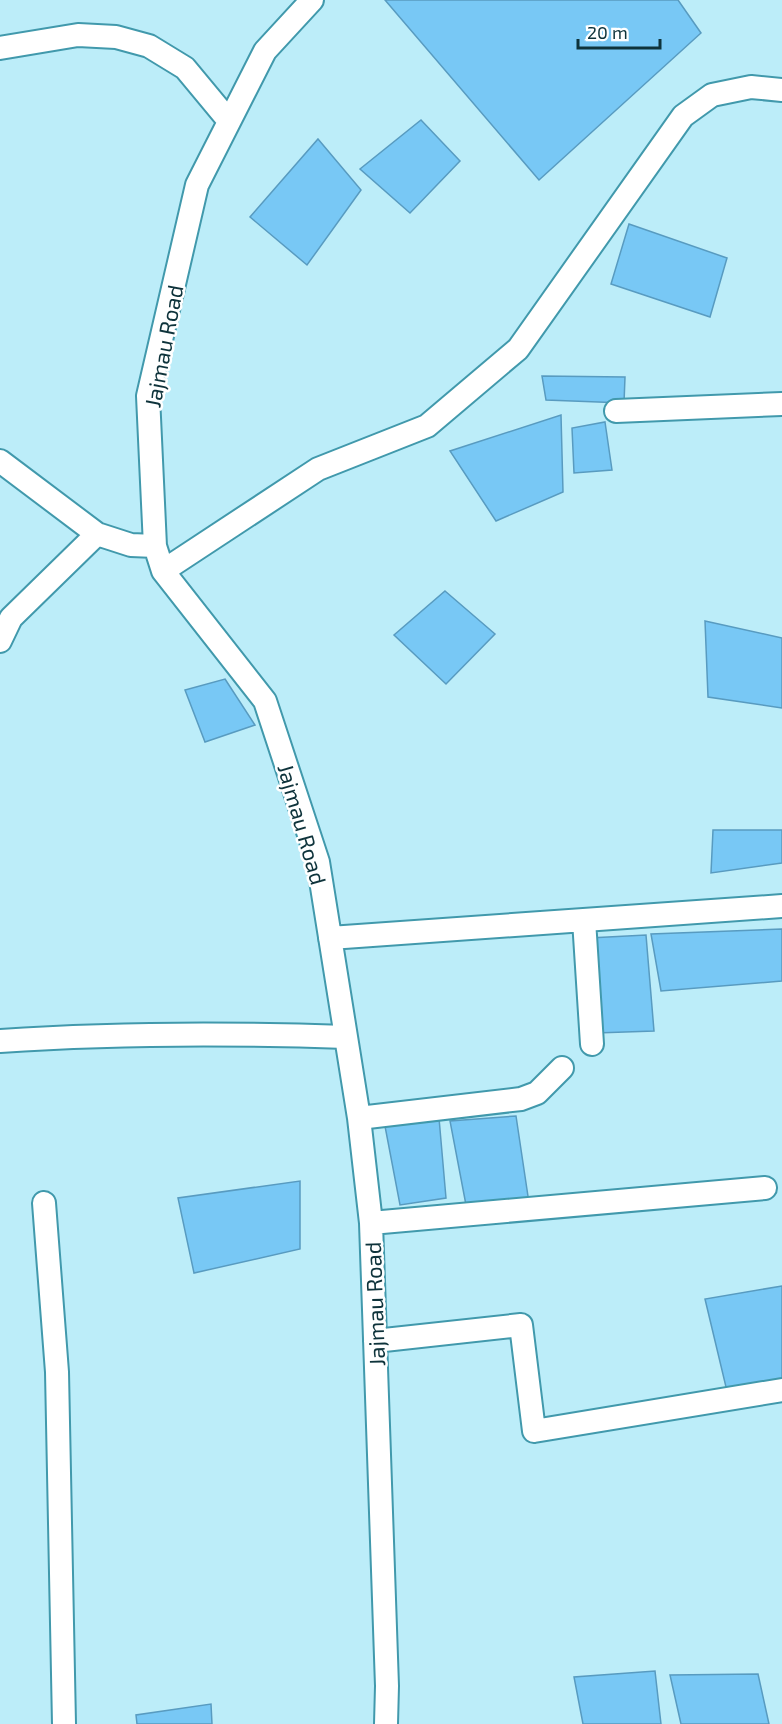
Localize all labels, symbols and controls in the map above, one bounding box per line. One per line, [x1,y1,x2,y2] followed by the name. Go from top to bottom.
[578,12,660,50] scale bar
[587,21,628,43] text: 20 m
[138,282,189,410] street label: Jajmau Road
[272,761,333,888] street label: Jajmau Road
[359,1241,390,1367] street label: Jajmau Road

